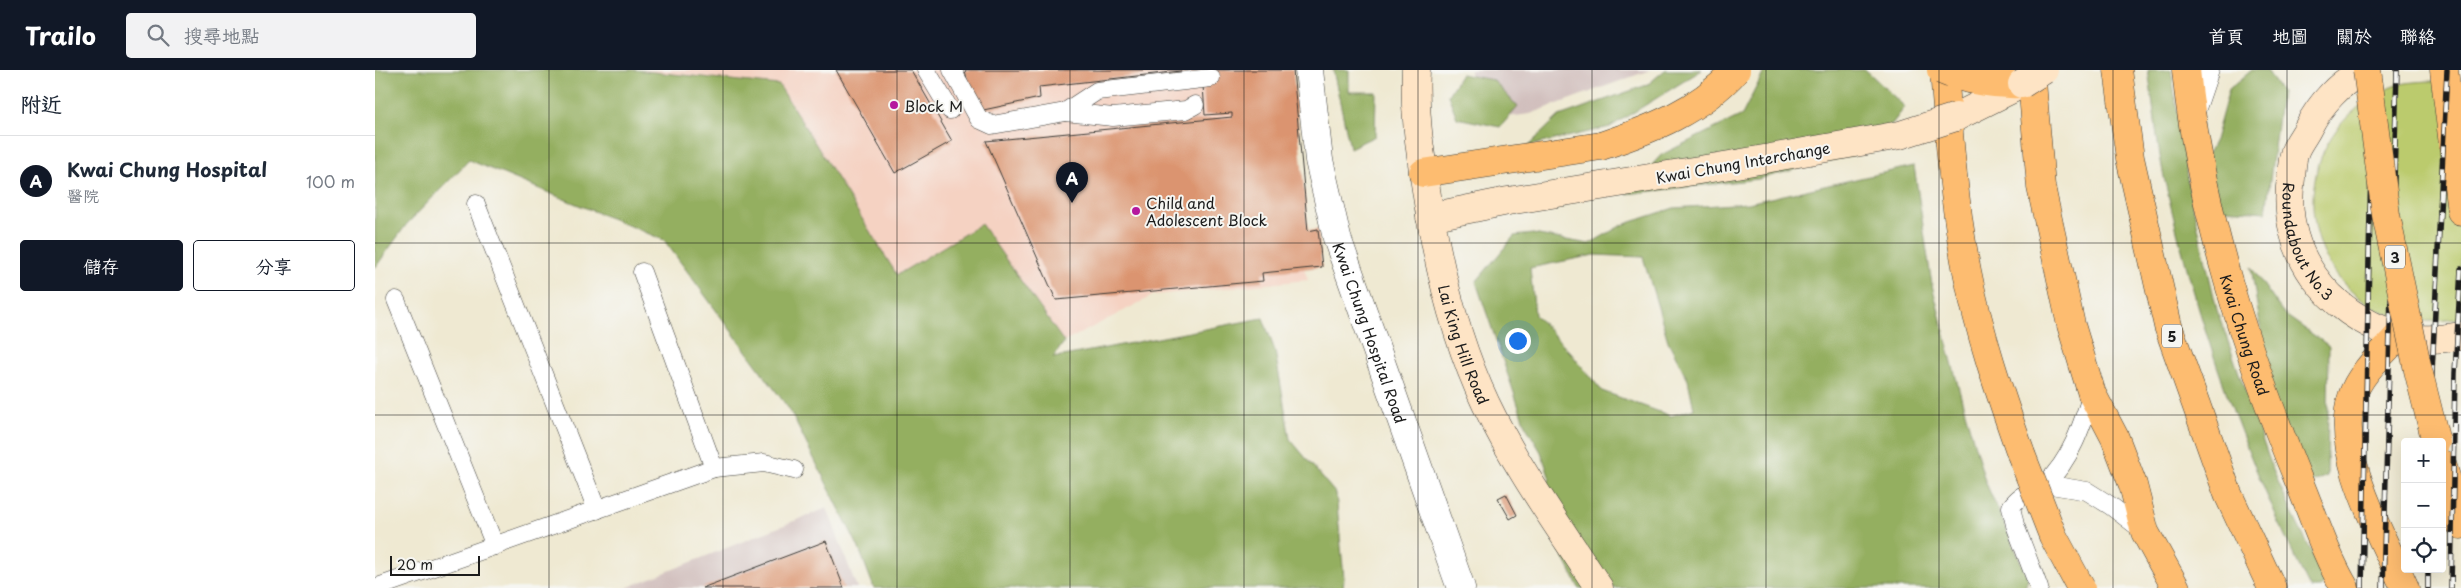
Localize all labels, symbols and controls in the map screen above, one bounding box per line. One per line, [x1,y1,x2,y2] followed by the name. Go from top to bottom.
[126,13,476,58] search box
[25,17,96,53] text: Trailo
[144,21,172,49] icon: search
[184,21,260,49] text: 搜尋地點
[2208,22,2244,49] text: 首頁
[2272,22,2308,49] text: 地圖
[2336,22,2372,49] text: 關於
[2400,22,2436,49] text: 聯絡
[20,87,62,119] text: 附近
[904,94,963,117] place label: Block M
[888,99,900,111] marker: Block M
[1654,135,1832,189] street label: Kwai Chung Interchange
[67,155,267,183] text: Kwai Chung Hospital
[1056,162,1088,203] pin: A
[30,169,42,193] text: A
[306,169,355,193] text: 100 m
[2278,182,2340,305] street label: Roundabout No.3
[67,183,99,207] text: 醫院
[1146,191,1267,231] place label: Child and Adolescent Block
[1130,205,1142,217] marker: Child and Adolescent Block
[1328,239,1413,426] street label: Kwai Chung Hospital Road
[20,240,183,291] button: 儲存
[193,240,355,291] button: 分享
[2385,246,2405,268] road number: 3
[2215,271,2276,399] street label: Kwai Chung Road
[1433,282,1496,408] street label: Lai King Hill Road
[2162,325,2182,348] road number: 5
[1505,328,1531,354] your location
[2401,438,2446,573] map controls
[2401,438,2446,483] button: +
[2401,483,2446,528] button: −
[2401,528,2446,573] button: locate
[390,553,480,576] scale bar
[397,554,433,575] text: 20 m

